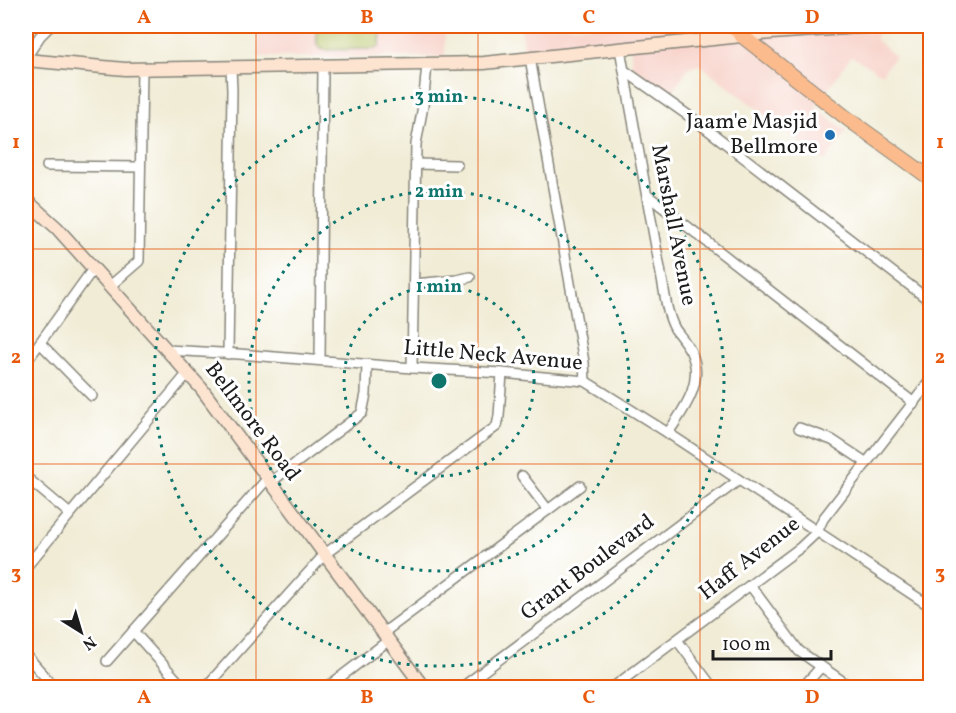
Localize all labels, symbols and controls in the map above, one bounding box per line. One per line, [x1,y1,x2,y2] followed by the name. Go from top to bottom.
[137,4,151,32] text: A
[360,4,374,32] text: B
[583,4,596,32] text: C
[805,4,819,32] text: D
[415,85,463,110] text: 3 min
[686,107,818,163] place label: Jaam'e Masjid Bellmore
[823,128,837,142] marker: Jaam'e Masjid Bellmore
[12,129,20,157] text: 1
[936,129,944,157] text: 1
[642,142,704,308] street label: Marshall Avenue
[415,180,463,205] text: 2 min
[416,275,462,300] text: 1 min
[402,333,584,379] street label: Little Neck Avenue
[11,344,21,372] text: 2
[935,344,945,372] text: 2
[197,356,307,488] street label: Bellmore Road
[429,371,449,391] centre of rings
[515,507,661,629] street label: Grant Boulevard
[693,510,807,608] street label: Haff Avenue
[11,560,21,588] text: 3
[935,560,945,588] text: 3
[51,602,111,662] north arrow
[713,623,832,661] scale bar
[77,630,100,655] text: N
[722,633,771,658] text: 100 m
[137,684,151,712] text: A
[360,684,374,712] text: B
[583,684,596,712] text: C
[805,684,819,712] text: D

